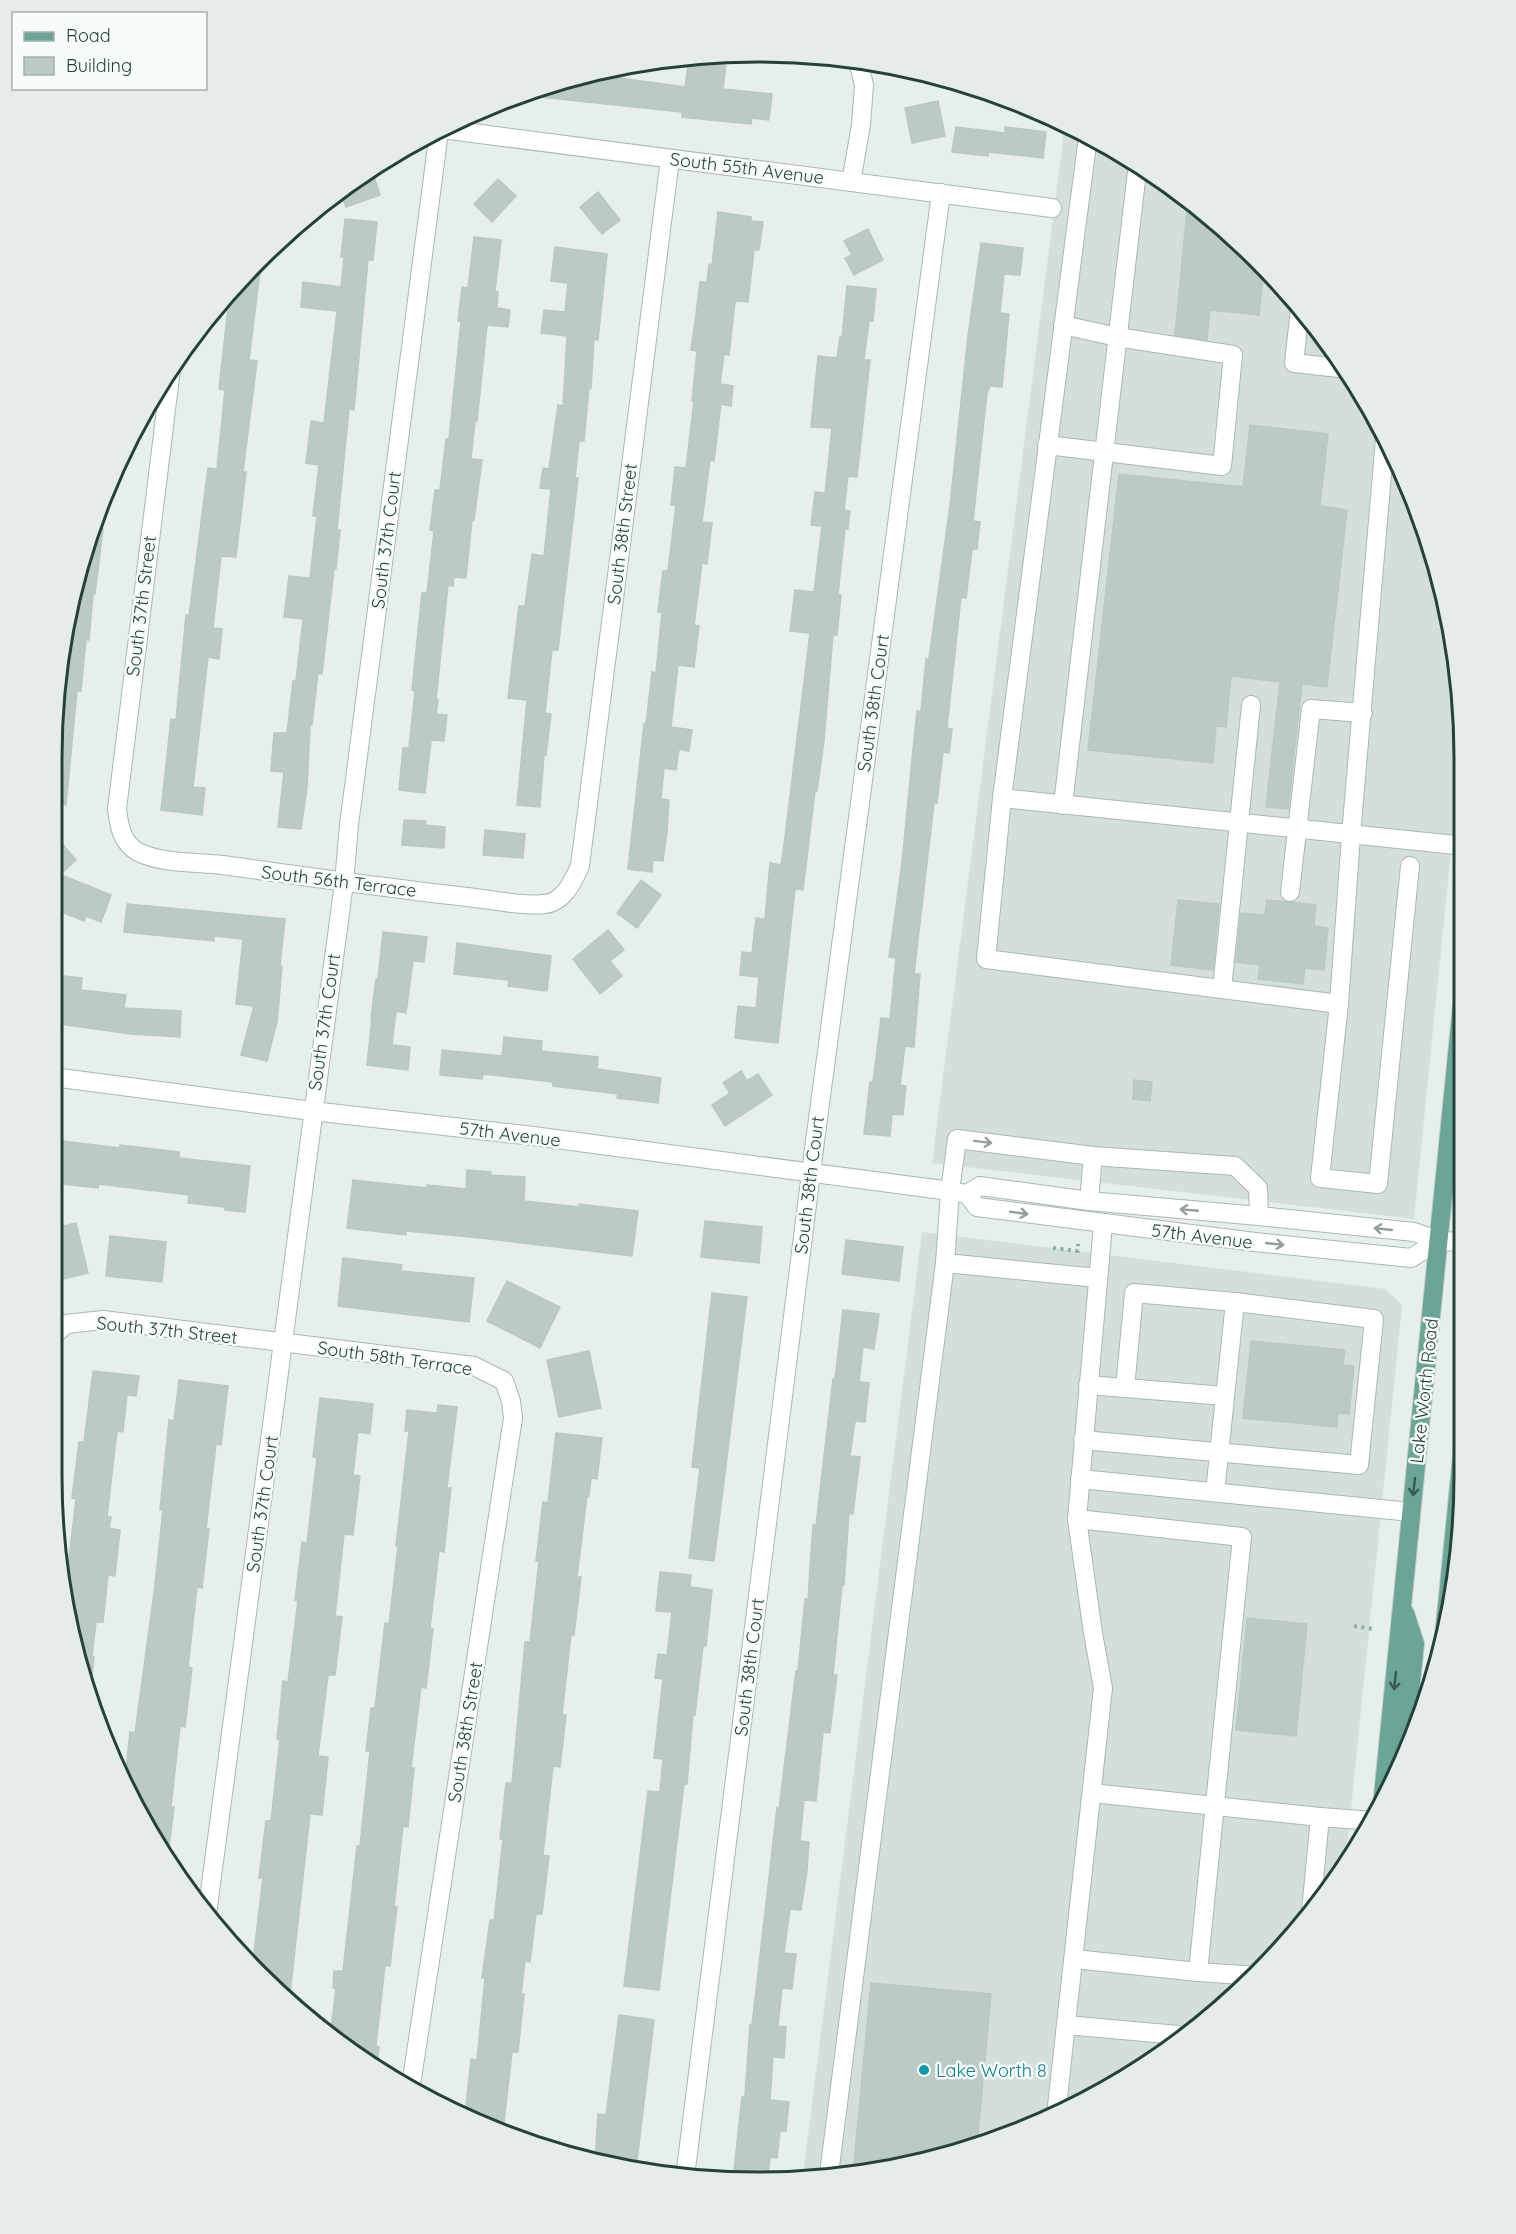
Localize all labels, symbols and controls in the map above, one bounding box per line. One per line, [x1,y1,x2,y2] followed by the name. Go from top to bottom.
[12,12,207,90] legend
[66,24,111,47] text: Road
[66,54,132,77] text: Building
[669,147,825,189] street label: South 55th Avenue
[602,462,642,606] street label: South 38th Street
[366,470,406,610] street label: South 37th Court
[121,534,161,678] street label: South 37th Street
[852,633,894,773] street label: South 38th Court
[260,860,418,902] street label: South 56th Terrace
[303,952,345,1092] street label: South 37th Court
[789,1115,829,1255] street label: South 38th Court
[458,1116,562,1152] street label: 57th Avenue
[973,1137,993,1148] one-way arrow
[1179,1204,1199,1215] one-way arrow
[1008,1208,1028,1219] one-way arrow
[1150,1218,1254,1254] street label: 57th Avenue
[1373,1223,1393,1234] one-way arrow
[1264,1239,1284,1250] one-way arrow
[95,1311,239,1349] street label: South 37th Street
[1405,1317,1443,1465] street label: Lake Worth Road
[316,1336,474,1380] street label: South 58th Terrace
[241,1434,283,1574] street label: South 37th Court
[1408,1477,1419,1497] one-way arrow
[729,1597,769,1737] street label: South 38th Court
[443,1660,487,1804] street label: South 38th Street
[1389,1671,1400,1691] one-way arrow
[936,2059,1047,2082] place label: Lake Worth 8
[917,2063,931,2077] marker: Lake Worth 8

